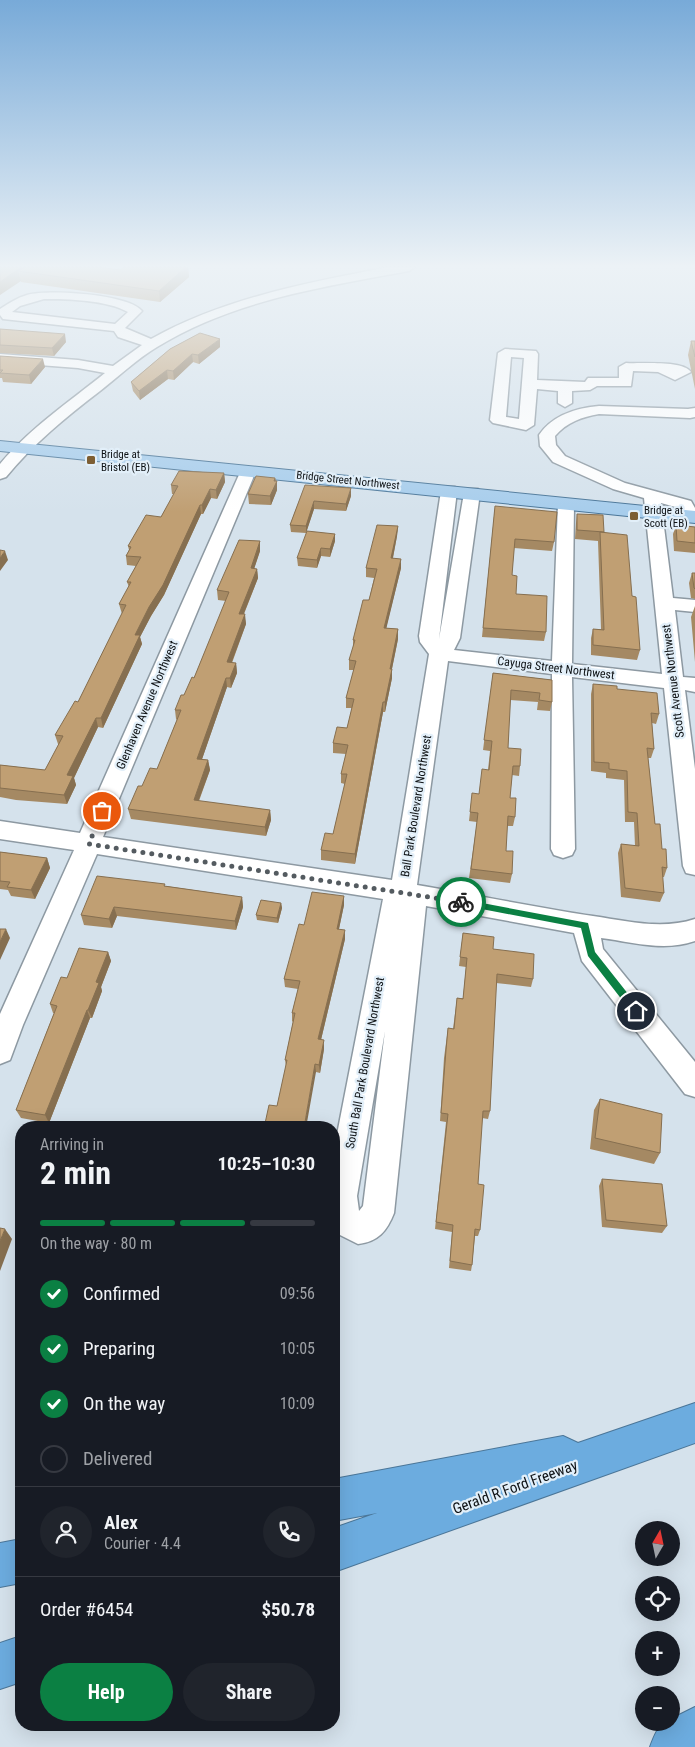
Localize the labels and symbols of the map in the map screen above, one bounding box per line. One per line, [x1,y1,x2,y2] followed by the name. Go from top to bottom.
[101,448,150,474] place label: Bridge at Bristol (EB)
[85,454,97,466] marker: Bridge at Bristol (EB)
[296,469,400,492] street label: Bridge Street Northwest
[644,504,688,530] place label: Bridge at Scott (EB)
[628,510,640,522] marker: Bridge at Scott (EB)
[659,623,687,739] street label: Scott Avenue Northwest
[113,638,181,771] street label: Glenhaven Avenue Northwest
[497,654,616,682] street label: Cayuga Street Northwest
[398,734,434,878] street label: Ball Park Boulevard Northwest
[81,790,123,832] pin
[436,877,486,927] courier
[343,976,387,1150] street label: South Ball Park Boulevard Northwest
[615,990,657,1032] pin
[450,1456,580,1518] street label: Gerald R Ford Freeway
[635,1521,680,1566] north arrow

